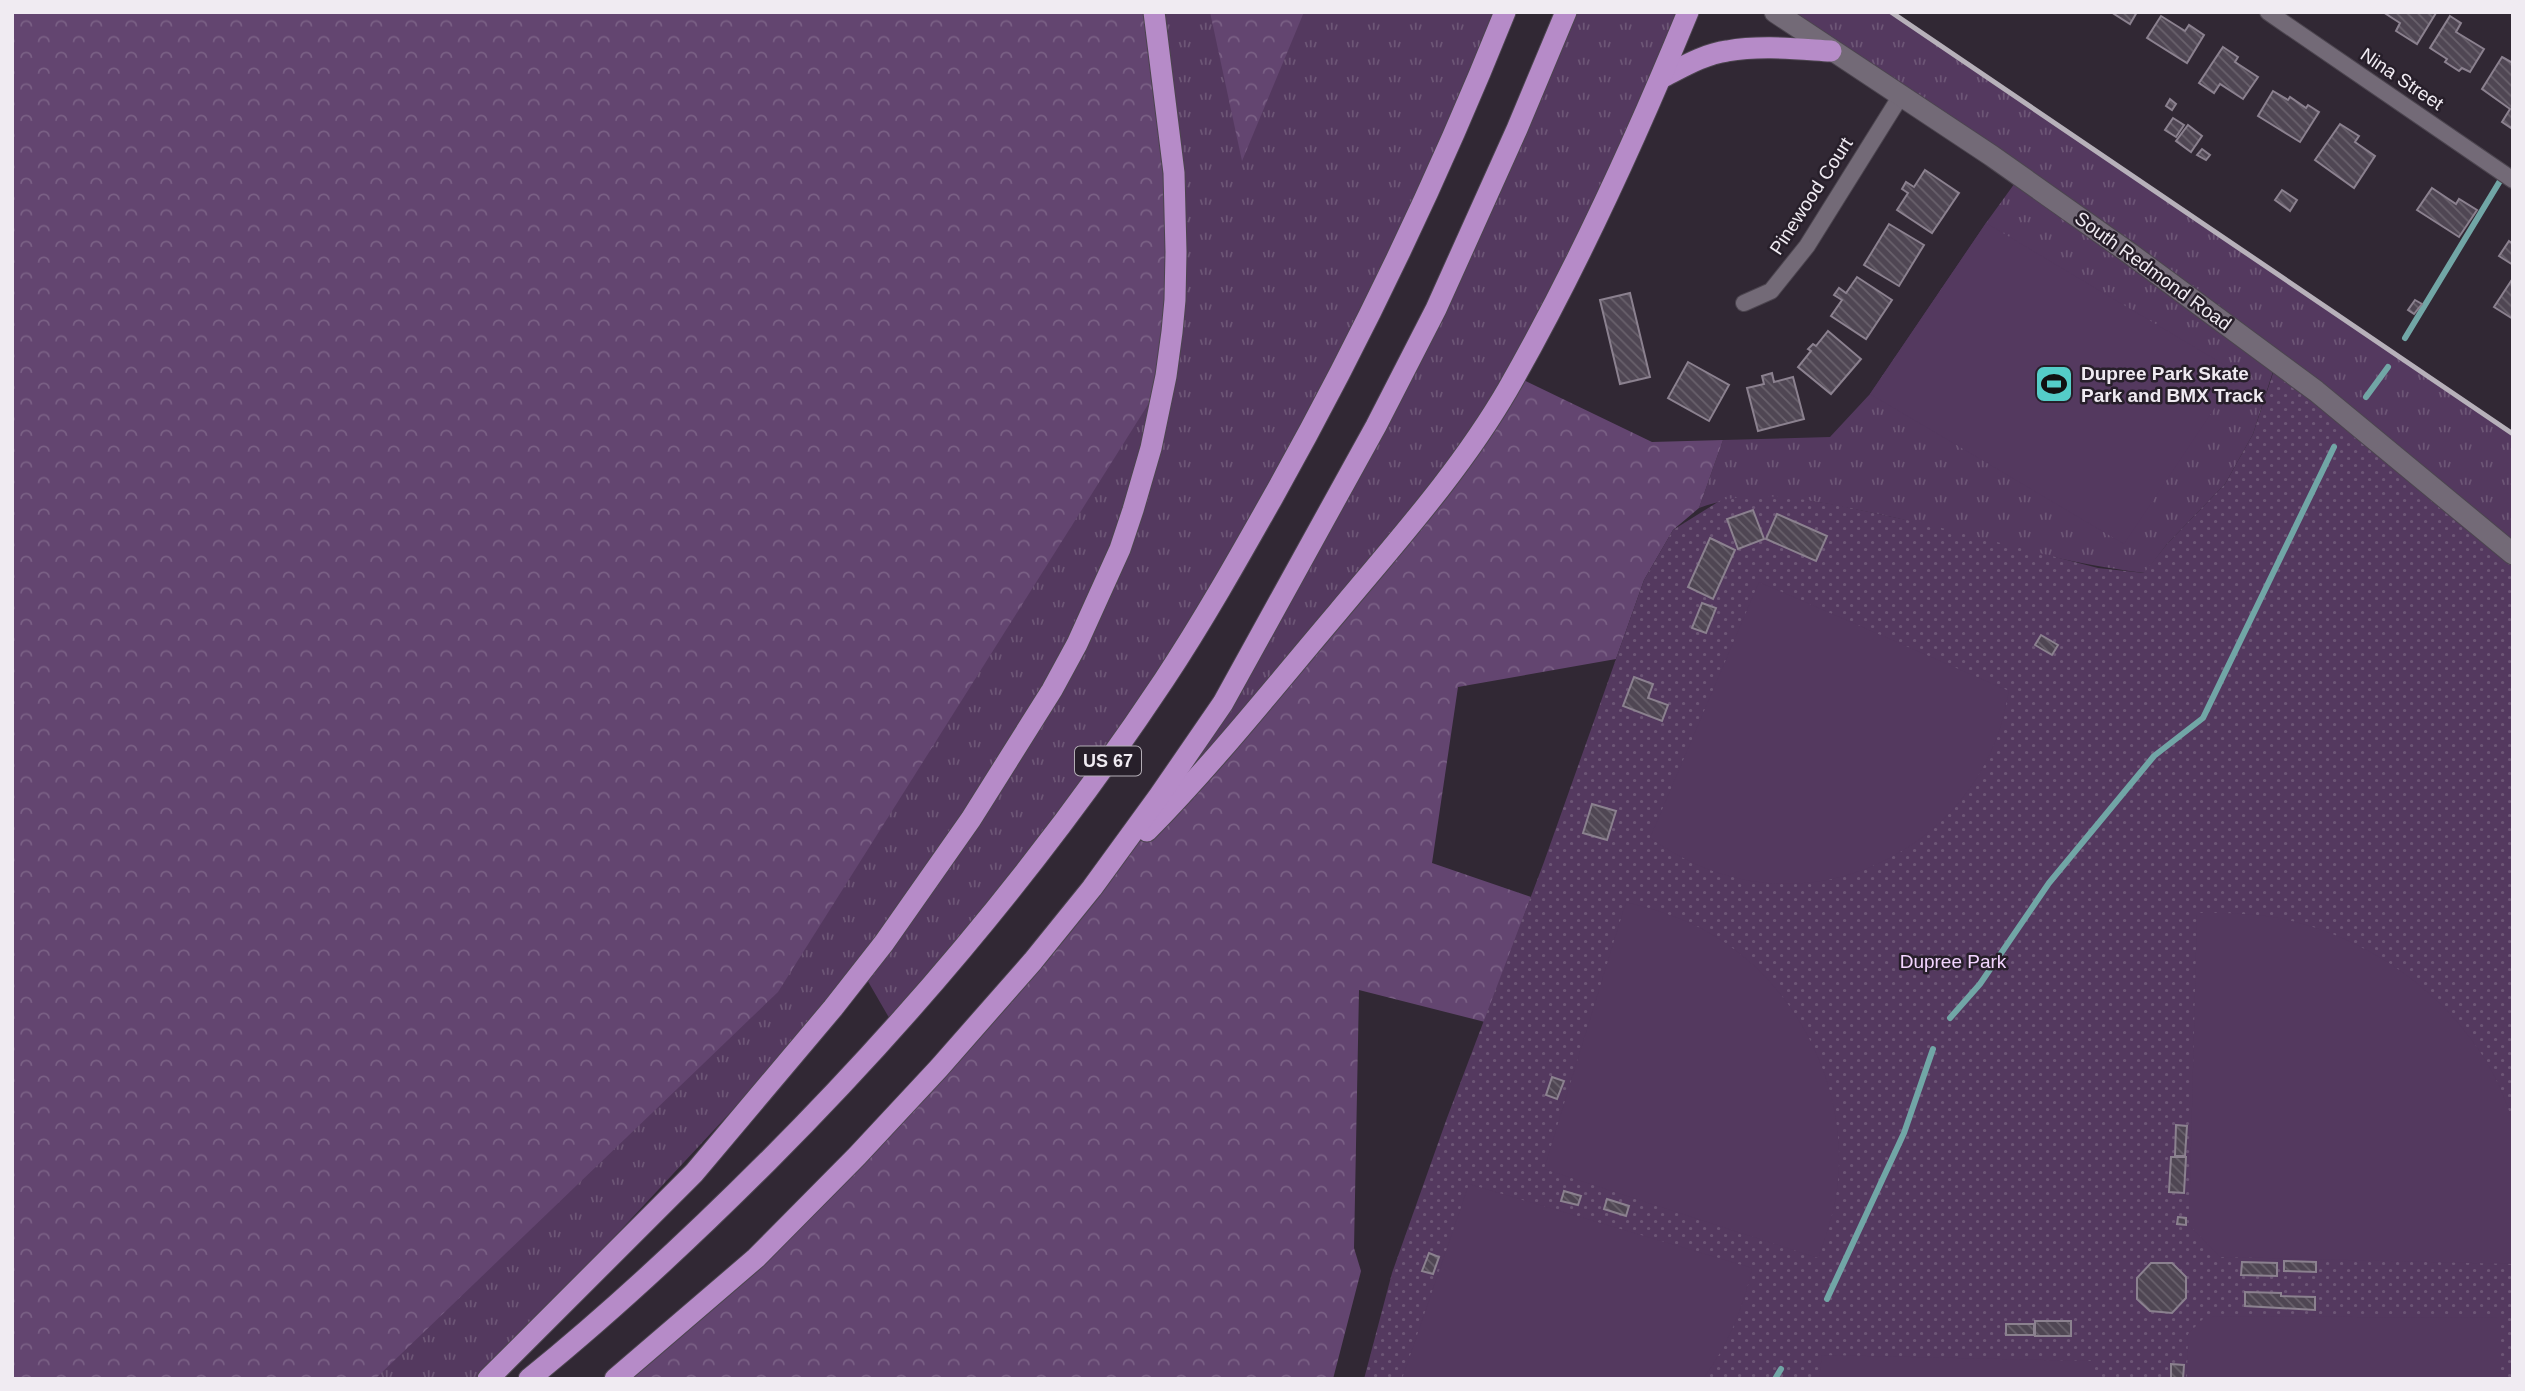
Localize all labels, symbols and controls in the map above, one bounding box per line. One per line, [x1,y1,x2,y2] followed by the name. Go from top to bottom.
[2357,44,2448,115] street label: Nina Street
[1765,133,1857,258] street label: Pinewood Court
[2071,207,2235,335] street label: South Redmond Road
[2033,363,2075,405] sports icon: Dupree Park Skate Park and BMX Track
[2081,363,2264,406] place label: Dupree Park Skate Park and BMX Track
[1075,746,1141,776] road number: US 67
[1900,951,2007,972] park label: Dupree Park

